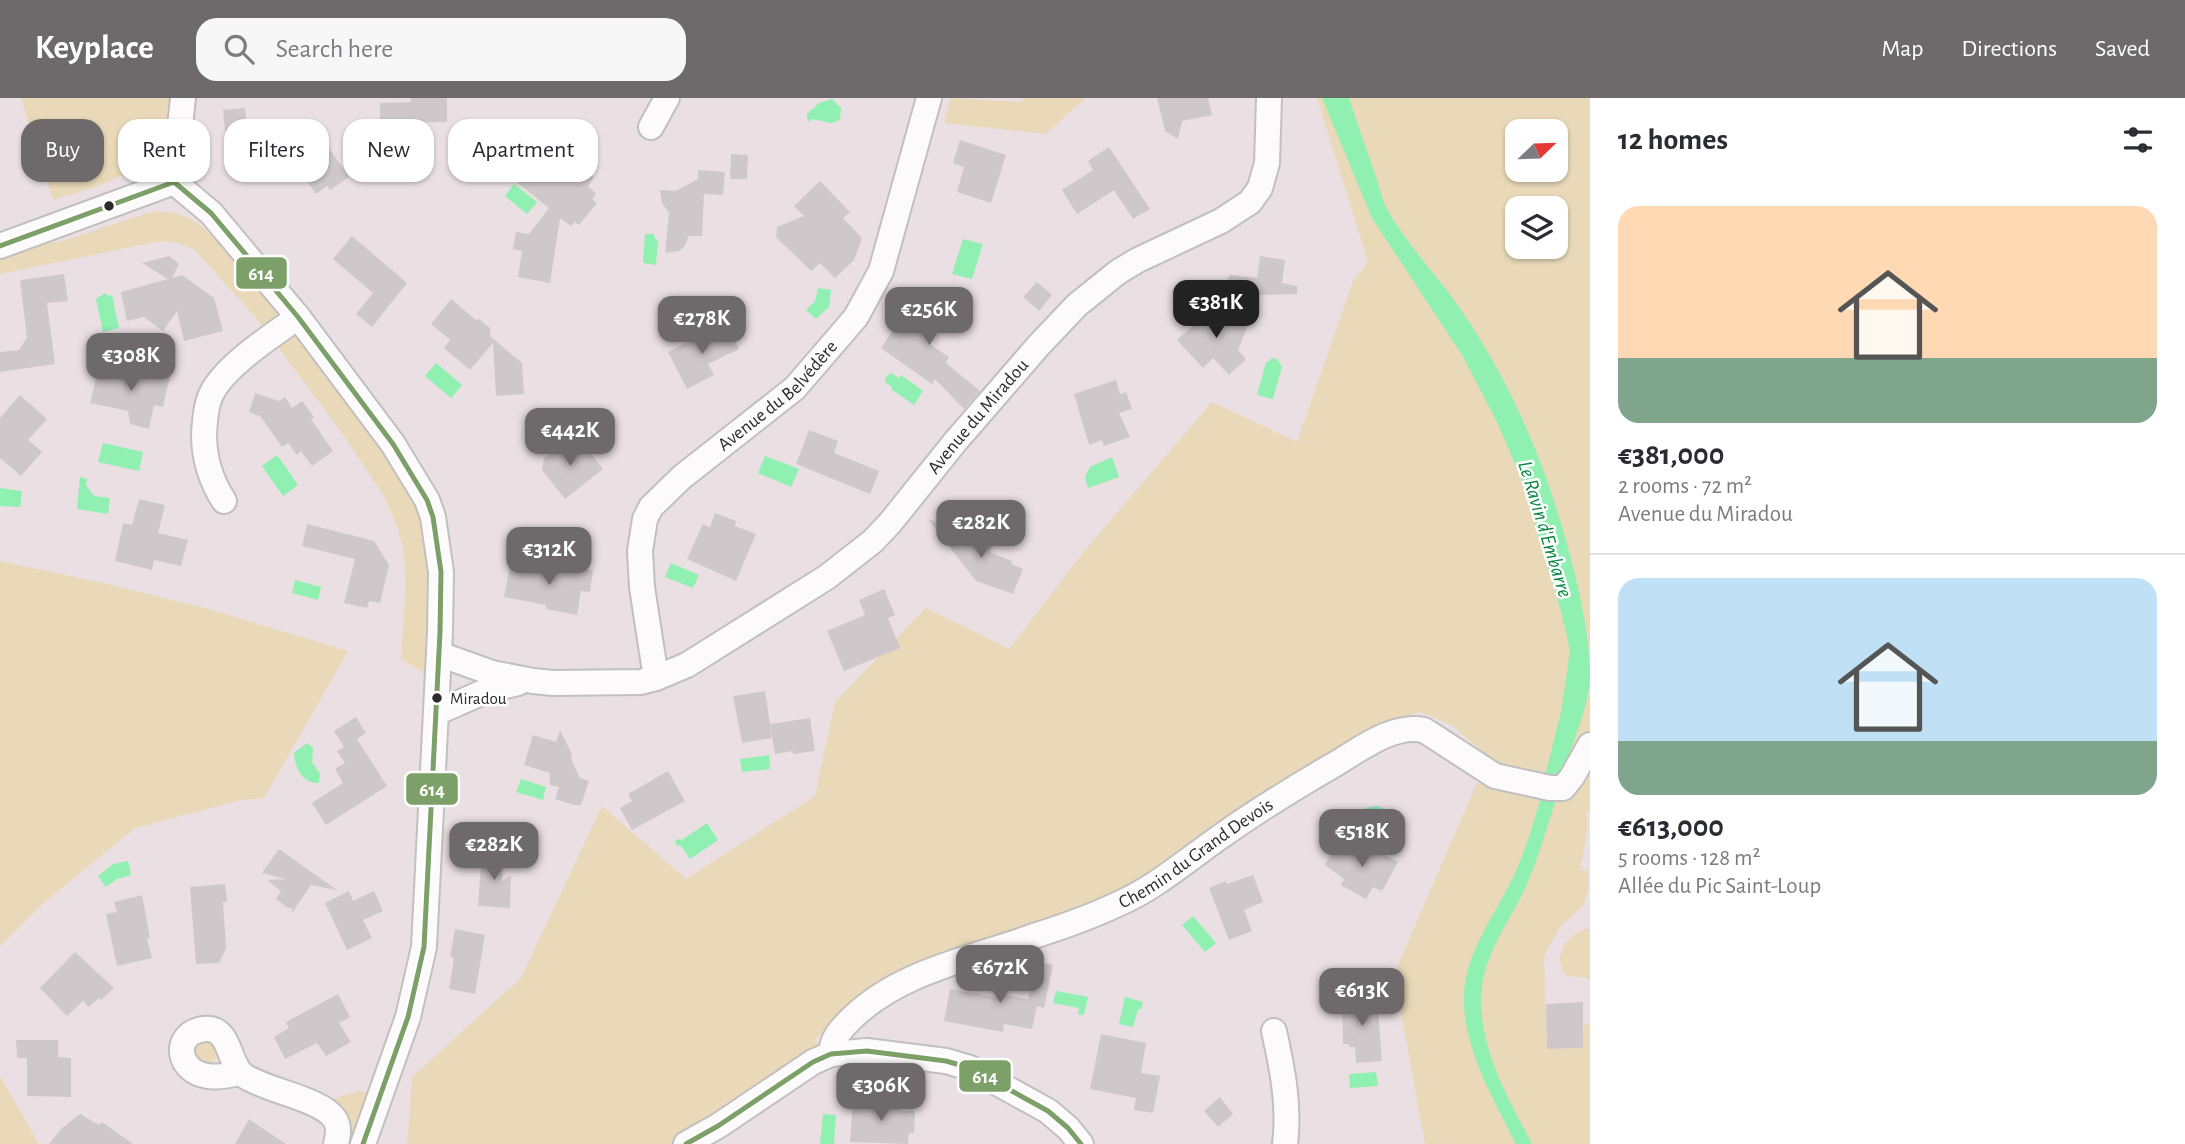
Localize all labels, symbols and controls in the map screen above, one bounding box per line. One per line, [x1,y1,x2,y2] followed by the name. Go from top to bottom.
[196,18,686,81] search box
[220,30,258,68] icon: search
[35,32,154,65] text: Keyplace
[276,36,393,62] text: Search here
[1881,37,1923,61] text: Map
[1961,37,2057,61] text: Directions
[2095,37,2150,61] text: Saved
[21,119,104,182] chip: Buy
[118,119,210,182] chip: Rent
[224,119,329,182] chip: Filters
[343,119,434,182] chip: New
[448,119,598,182] chip: Apartment
[1505,119,1568,182] north arrow
[1505,119,1568,259] map controls
[2119,121,2157,159] icon: filters
[1618,125,1728,155] text: 12 homes
[1505,196,1568,259] button: layers
[102,199,116,213] unlabelled marker
[1825,252,1951,378] icon: home
[235,256,288,290] line badge: 614
[248,265,274,284] text: 614
[1167,280,1265,340] pin: €381K
[880,288,978,347] pin: €256K
[1189,291,1243,314] text: €381K
[653,296,751,356] pin: €278K
[901,298,957,321] text: €256K
[674,307,730,330] text: €278K
[82,334,180,393] pin: €308K
[714,337,841,454] street label: Avenue du Belvédère
[102,344,160,367] text: €308K
[924,355,1032,478] street label: Avenue du Miradou
[521,408,619,468] pin: €442K
[541,419,599,442] text: €442K
[1618,440,1724,470] text: €381,000
[1514,458,1576,600] water label: Le Ravin d'Embarre
[1618,475,1752,498] text: 2 rooms · 72 m²
[932,500,1030,560] pin: €282K
[1618,503,1793,526] text: Avenue du Miradou
[952,511,1010,534] text: €282K
[500,528,598,587] pin: €312K
[522,538,576,561] text: €312K
[1825,624,1951,750] icon: home
[450,690,507,707] place label: Miradou
[430,691,444,705] marker: Miradou
[405,772,459,806] line badge: 614
[419,781,445,800] text: 614
[1116,795,1276,912] street label: Chemin du Grand Devois
[1313,810,1411,869] pin: €518K
[1618,812,1724,842] text: €613,000
[1335,820,1389,843] text: €518K
[445,822,543,882] pin: €282K
[465,833,523,856] text: €282K
[1618,847,1760,870] text: 5 rooms · 128 m²
[1618,875,1821,898] text: Allée du Pic Saint-Loup
[951,946,1049,1005] pin: €672K
[972,956,1028,979] text: €672K
[1313,968,1411,1028] pin: €613K
[1335,979,1389,1002] text: €613K
[958,1059,1012,1093] line badge: 614
[832,1063,930,1123] pin: €306K
[972,1068,998,1087] text: 614
[852,1074,910,1097] text: €306K

